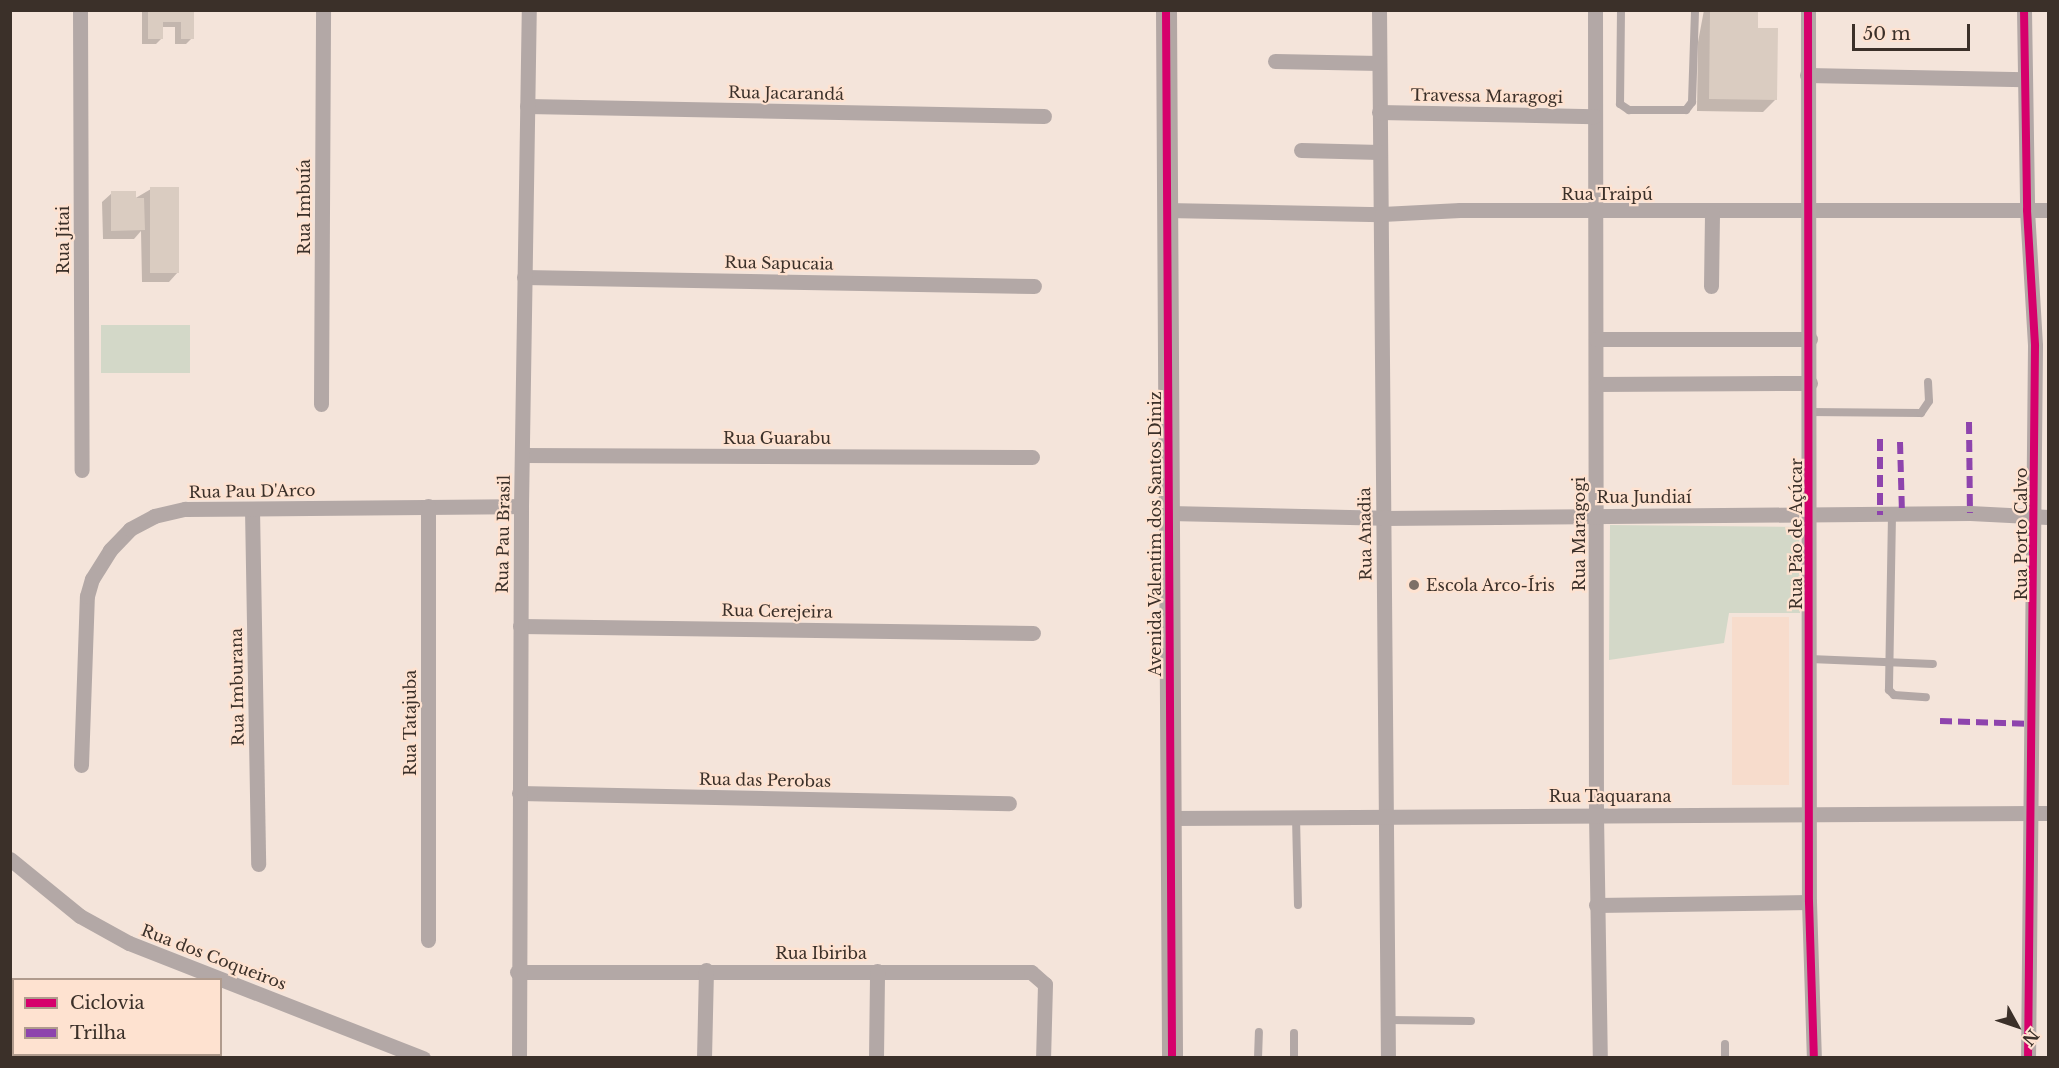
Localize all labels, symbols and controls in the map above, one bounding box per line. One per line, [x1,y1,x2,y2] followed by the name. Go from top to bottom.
[1855,12,1974,50] scale bar
[1863,23,1911,45] text: 50 m
[728,82,844,104] street label: Rua Jacarandá
[1411,85,1563,107] street label: Travessa Maragogi
[294,159,314,255] street label: Rua Imbuía
[1561,184,1653,204] street label: Rua Traipú
[53,206,73,274] street label: Rua Jitai
[724,252,834,274] street label: Rua Sapucaia
[1145,391,1165,677] street label: Avenida Valentim dos Santos Diniz
[723,428,831,448] street label: Rua Guarabu
[1786,458,1806,610] street label: Rua Pão de Açúcar
[2011,467,2031,601] street label: Rua Porto Calvo
[492,475,514,593] street label: Rua Pau Brasil
[1569,477,1589,591] street label: Rua Maragogi
[188,480,316,502] street label: Rua Pau D'Arco
[1355,487,1375,581] street label: Rua Anadia
[1596,487,1692,507] street label: Rua Jundiaí
[1426,575,1556,595] place label: Escola Arco-Íris
[1407,578,1421,592] marker: Escola Arco-Íris
[721,600,833,622] street label: Rua Cerejeira
[226,628,248,746] street label: Rua Imburana
[400,670,420,776] street label: Rua Tatajuba
[699,769,831,791] street label: Rua das Perobas
[1548,786,1672,806] street label: Rua Taquarana
[139,920,289,994] street label: Rua dos Coqueiros
[775,943,867,963] street label: Rua Ibiriba
[12,978,222,1056] legend
[70,992,145,1014] text: Ciclovia
[1987,996,2047,1056] north arrow
[70,1022,126,1044] text: Trilha
[2018,1025,2043,1050] text: N

